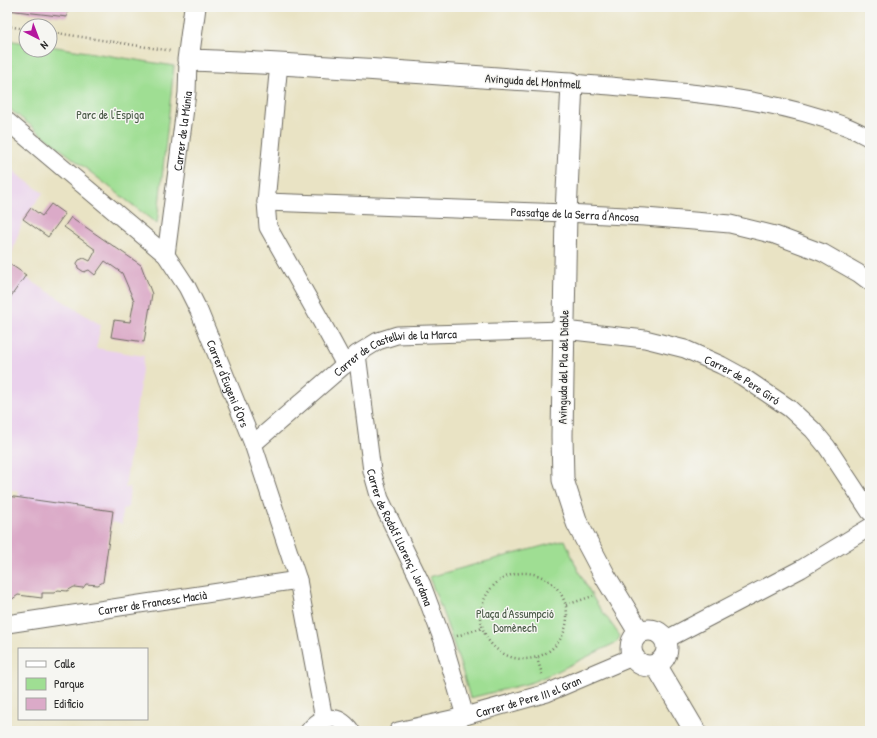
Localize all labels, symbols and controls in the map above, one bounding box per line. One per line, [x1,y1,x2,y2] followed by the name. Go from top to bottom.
[18,18,58,58] north arrow
[38,38,52,53] text: N
[484,69,582,93] street label: Avinguda del Montmell
[168,90,196,172] street label: Carrer de la Múnia
[76,106,144,123] park label: Parc de l'Espiga
[510,202,640,225] street label: Passatge de la Serra d'Ancosa
[554,309,572,424] street label: Avinguda del Pla del Diable
[329,325,457,380] street label: Carrer de Castellvi de la Marca
[203,337,254,430] street label: Carrer d'Eugeni d'Ors
[702,350,784,408] street label: Carrer de Pere Giró
[363,466,438,608] street label: Carrer de Rodolf Llorenç i Jordana
[97,585,208,619] street label: Carrer de Francesc Macià
[476,605,554,636] park label: Plaça d'Assumpció Domènech
[18,648,148,720] legend
[54,655,75,672] text: Calle
[474,671,584,721] street label: Carrer de Pere III el Gran
[54,675,84,692] text: Parque
[54,695,84,712] text: Edificio

